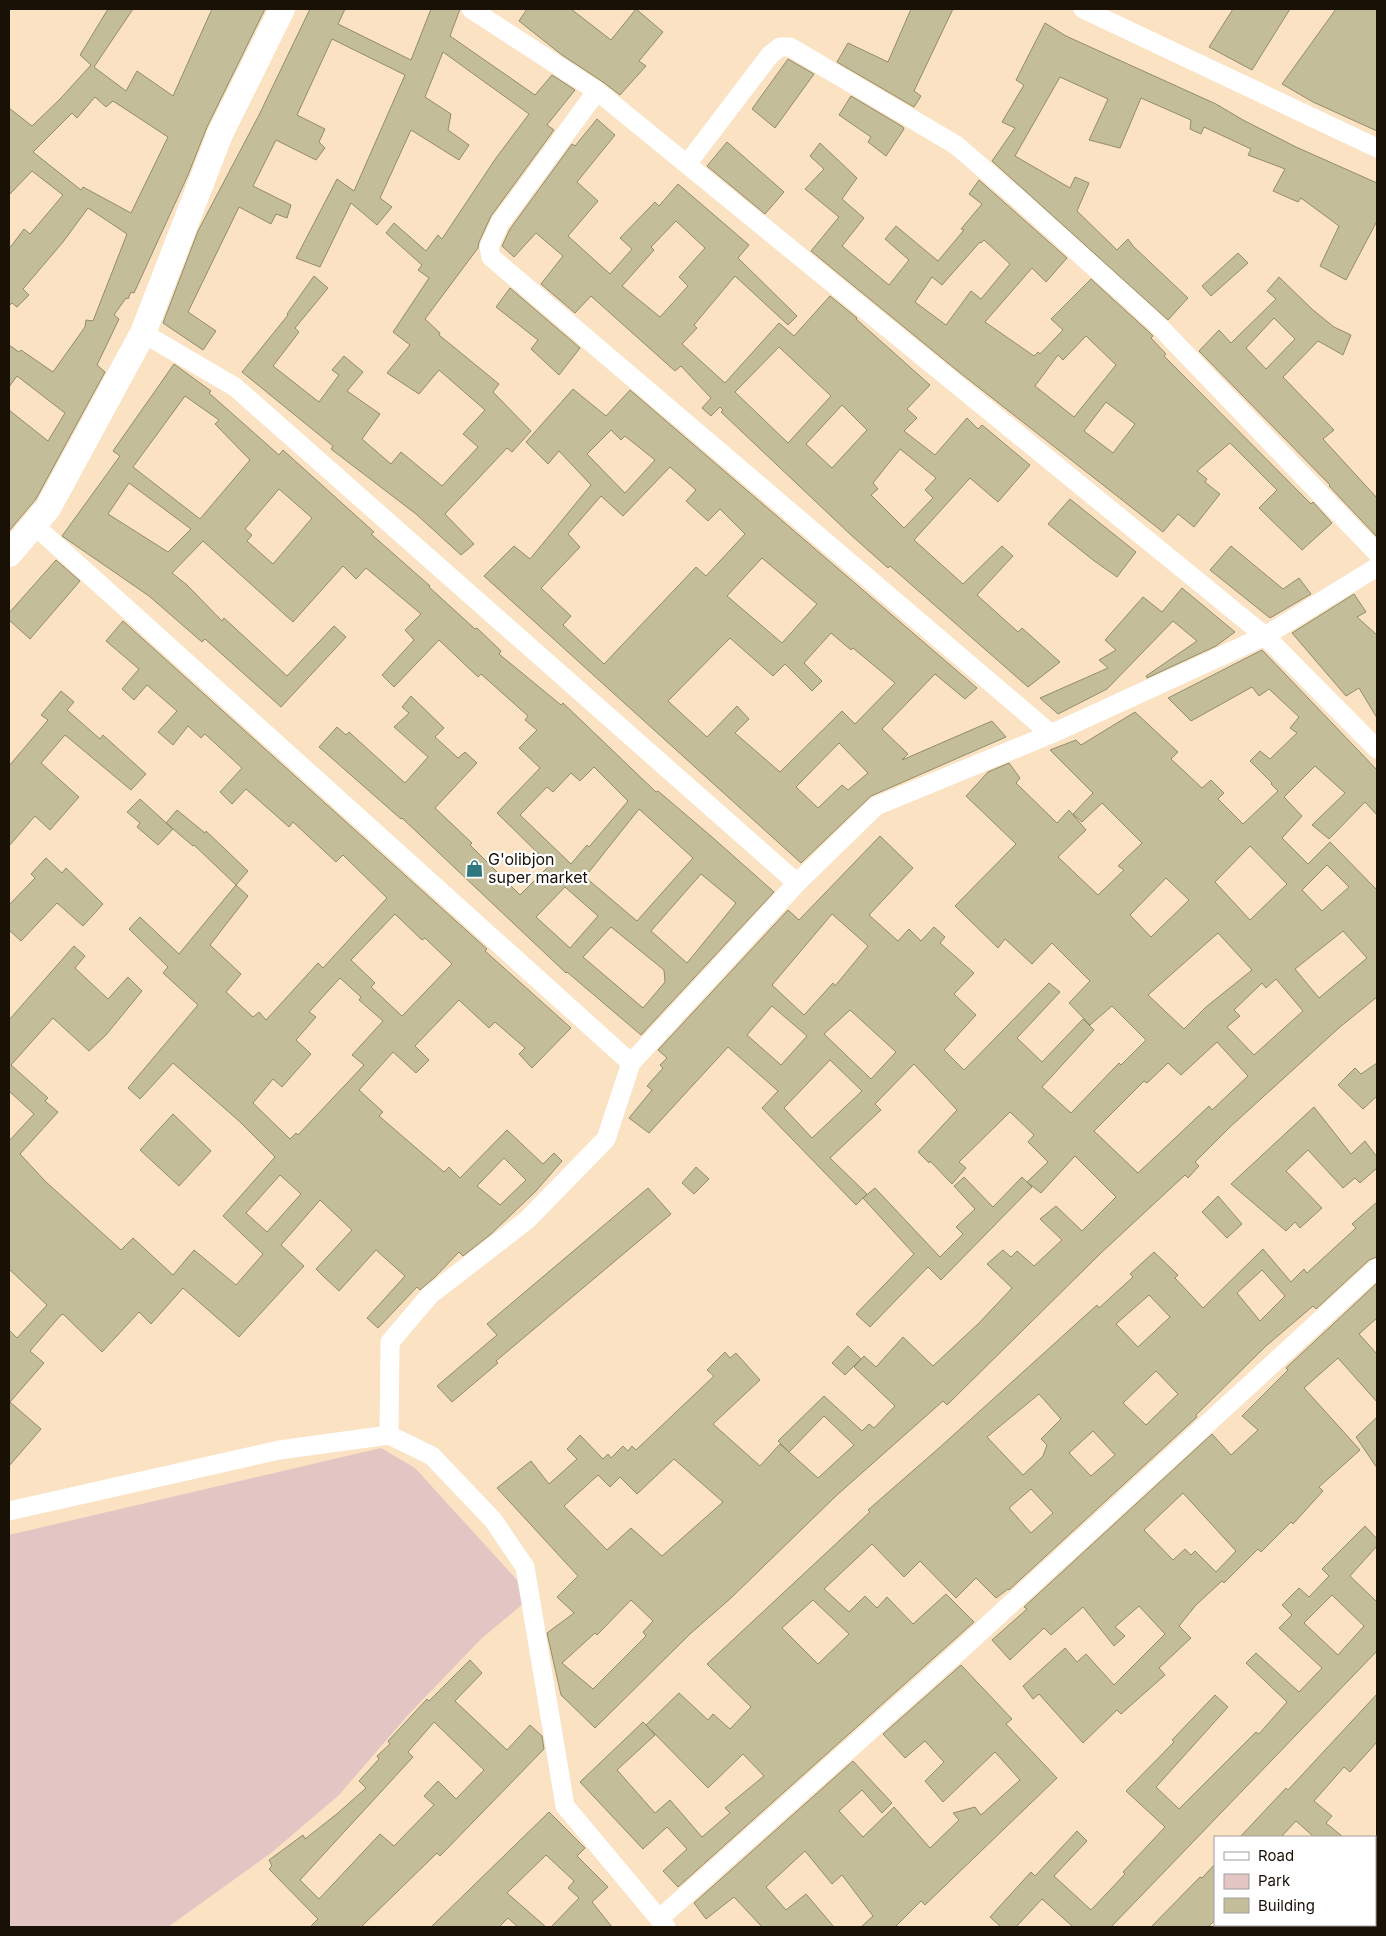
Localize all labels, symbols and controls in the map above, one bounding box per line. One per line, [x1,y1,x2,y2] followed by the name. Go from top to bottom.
[488,849,588,887] place label: G'olibjon super market
[464,858,484,878] shop icon: G'olibjon super market
[1214,1836,1376,1926] legend
[1258,1846,1294,1865] text: Road
[1258,1871,1291,1890] text: Park
[1258,1896,1315,1915] text: Building

